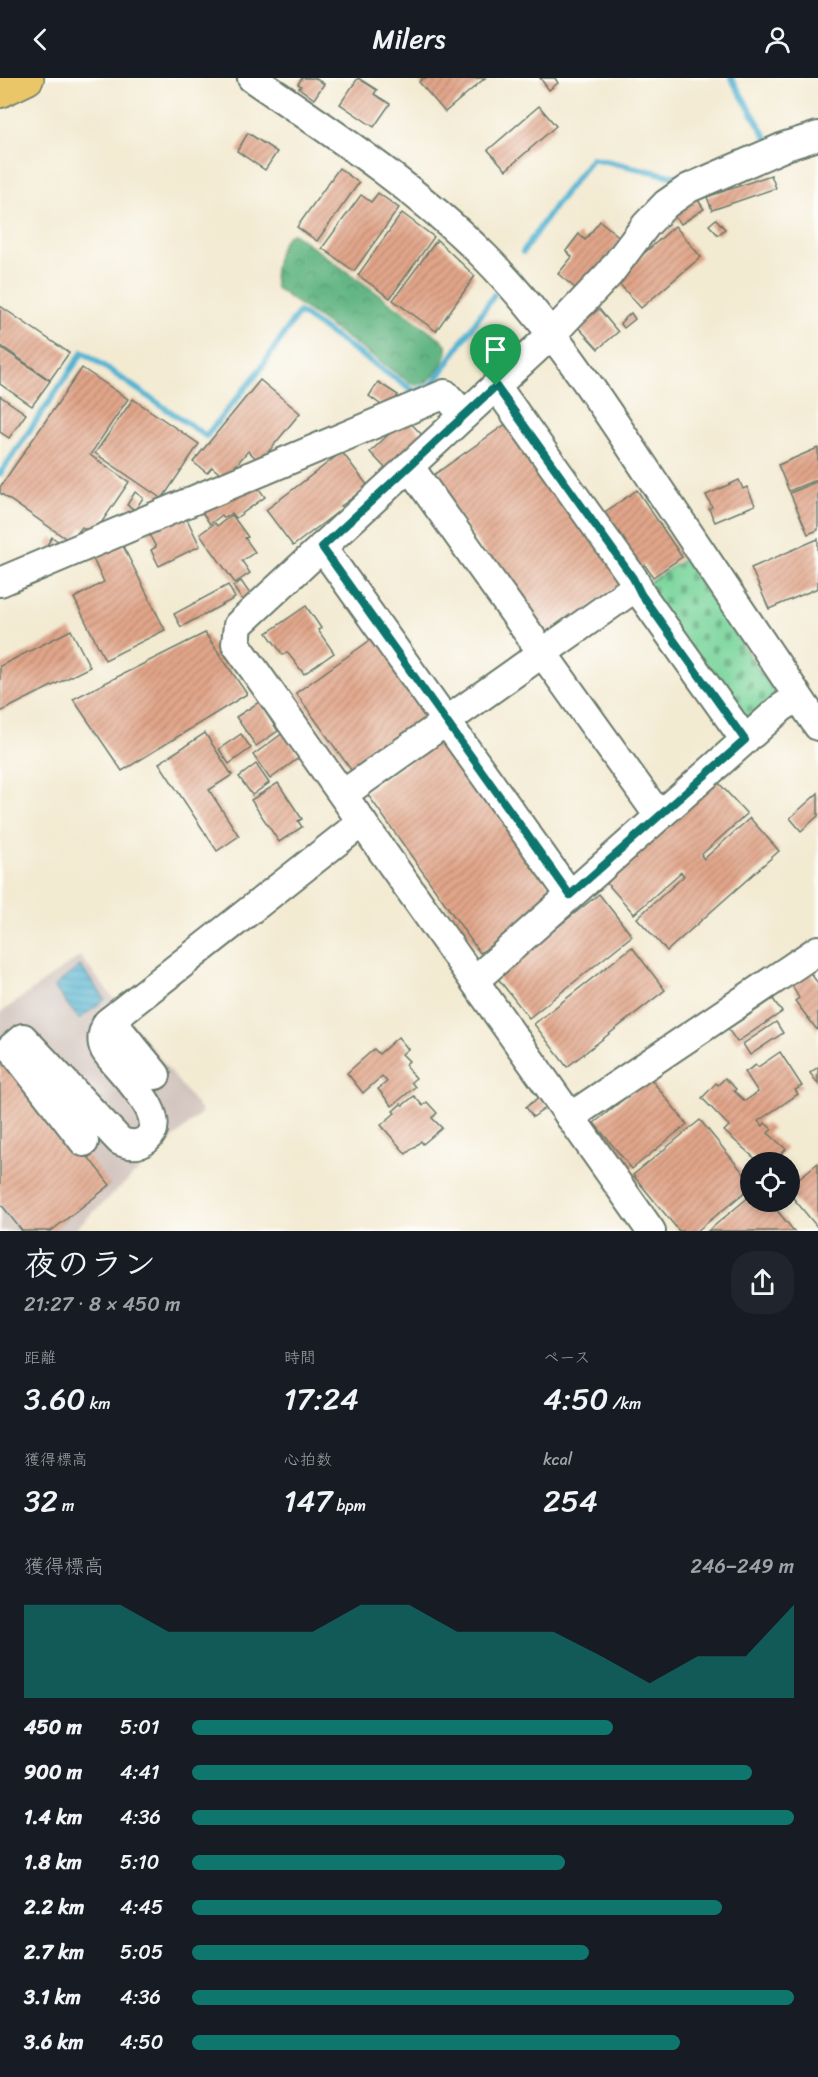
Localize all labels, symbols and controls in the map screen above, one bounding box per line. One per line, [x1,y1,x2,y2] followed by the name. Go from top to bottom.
[372,15,446,63] text: Milers
[24,23,57,56] icon: back
[761,23,794,56] icon: person
[470,324,521,386] pin
[479,333,512,366] icon: arrive
[740,1152,800,1212] map controls
[740,1152,800,1212] button: locate
[24,1235,156,1293] text: 夜のラン
[731,1251,794,1314] button: share
[24,1287,180,1322] text: 21:27 · 8 × 450 m
[24,1343,56,1372] text: 距離
[284,1343,316,1372] text: 時間
[543,1343,590,1372] text: ペース
[24,1372,86,1426] text: 3.60
[284,1372,359,1426] text: 17:24
[543,1372,608,1426] text: 4:50
[86,1389,110,1418] text: km
[608,1389,641,1418] text: /km
[24,1445,88,1474] text: 獲得標高
[284,1445,332,1474] text: 心拍数
[543,1445,572,1474] text: kcal
[24,1474,58,1528] text: 32
[284,1474,332,1528] text: 147
[543,1474,598,1528] text: 254
[58,1491,74,1520] text: m
[332,1491,366,1520] text: bpm
[24,1549,104,1584] text: 獲得標高
[690,1549,794,1584] text: 246–249 m
[24,1710,82,1745] text: 450 m
[120,1710,159,1745] text: 5:01
[24,1755,82,1790] text: 900 m
[120,1755,160,1790] text: 4:41
[24,1800,82,1835] text: 1.4 km
[120,1800,161,1835] text: 4:36
[24,1845,82,1880] text: 1.8 km
[120,1845,159,1880] text: 5:10
[24,1890,84,1925] text: 2.2 km
[120,1890,163,1925] text: 4:45
[24,1935,84,1970] text: 2.7 km
[120,1935,163,1970] text: 5:05
[24,1980,81,2015] text: 3.1 km
[120,1980,161,2015] text: 4:36
[24,2025,84,2060] text: 3.6 km
[120,2025,163,2060] text: 4:50

